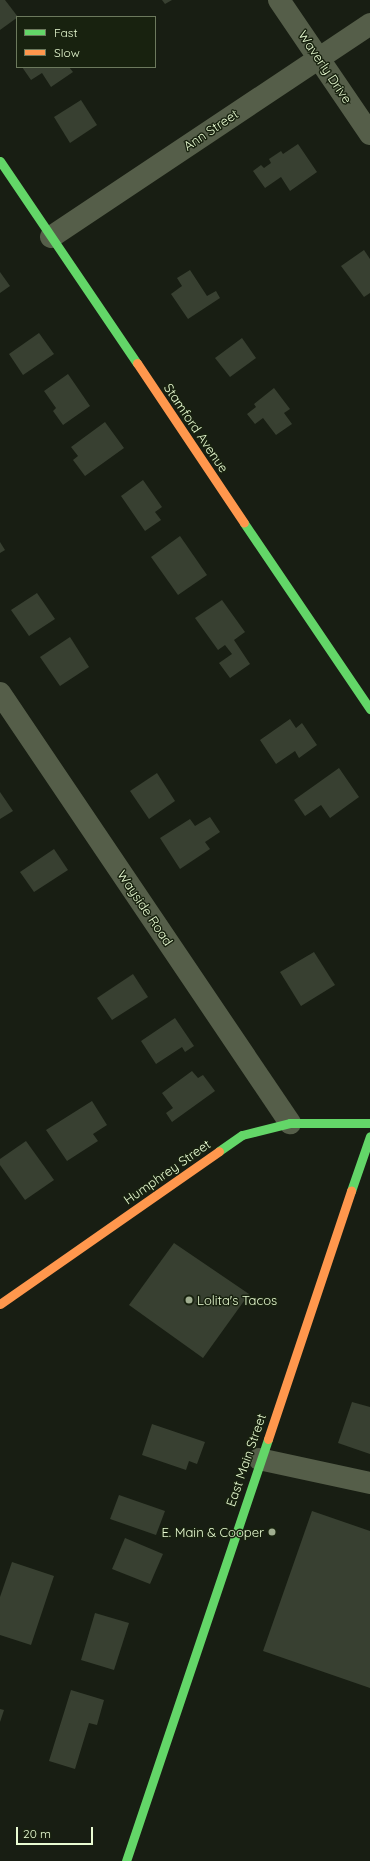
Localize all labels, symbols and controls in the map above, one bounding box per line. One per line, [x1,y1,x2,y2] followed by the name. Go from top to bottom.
[16,16,156,68] legend
[54,25,78,40] text: Fast
[295,28,355,106] street label: Waverly Drive
[54,45,80,60] text: Slow
[181,106,241,154] street label: Ann Street
[160,380,232,476] street label: Stamford Avenue
[114,867,176,949] street label: Wayside Road
[121,1136,213,1208] street label: Humphrey Street
[197,1292,277,1308] place label: Lolita's Tacos
[184,1295,194,1305] marker: Lolita's Tacos
[223,1411,269,1509] street label: East Main Street
[161,1524,264,1540] place label: E. Main & Cooper
[267,1527,277,1537] marker: E. Main & Cooper
[18,1819,95,1845] scale bar
[23,1826,51,1841] text: 20 m

